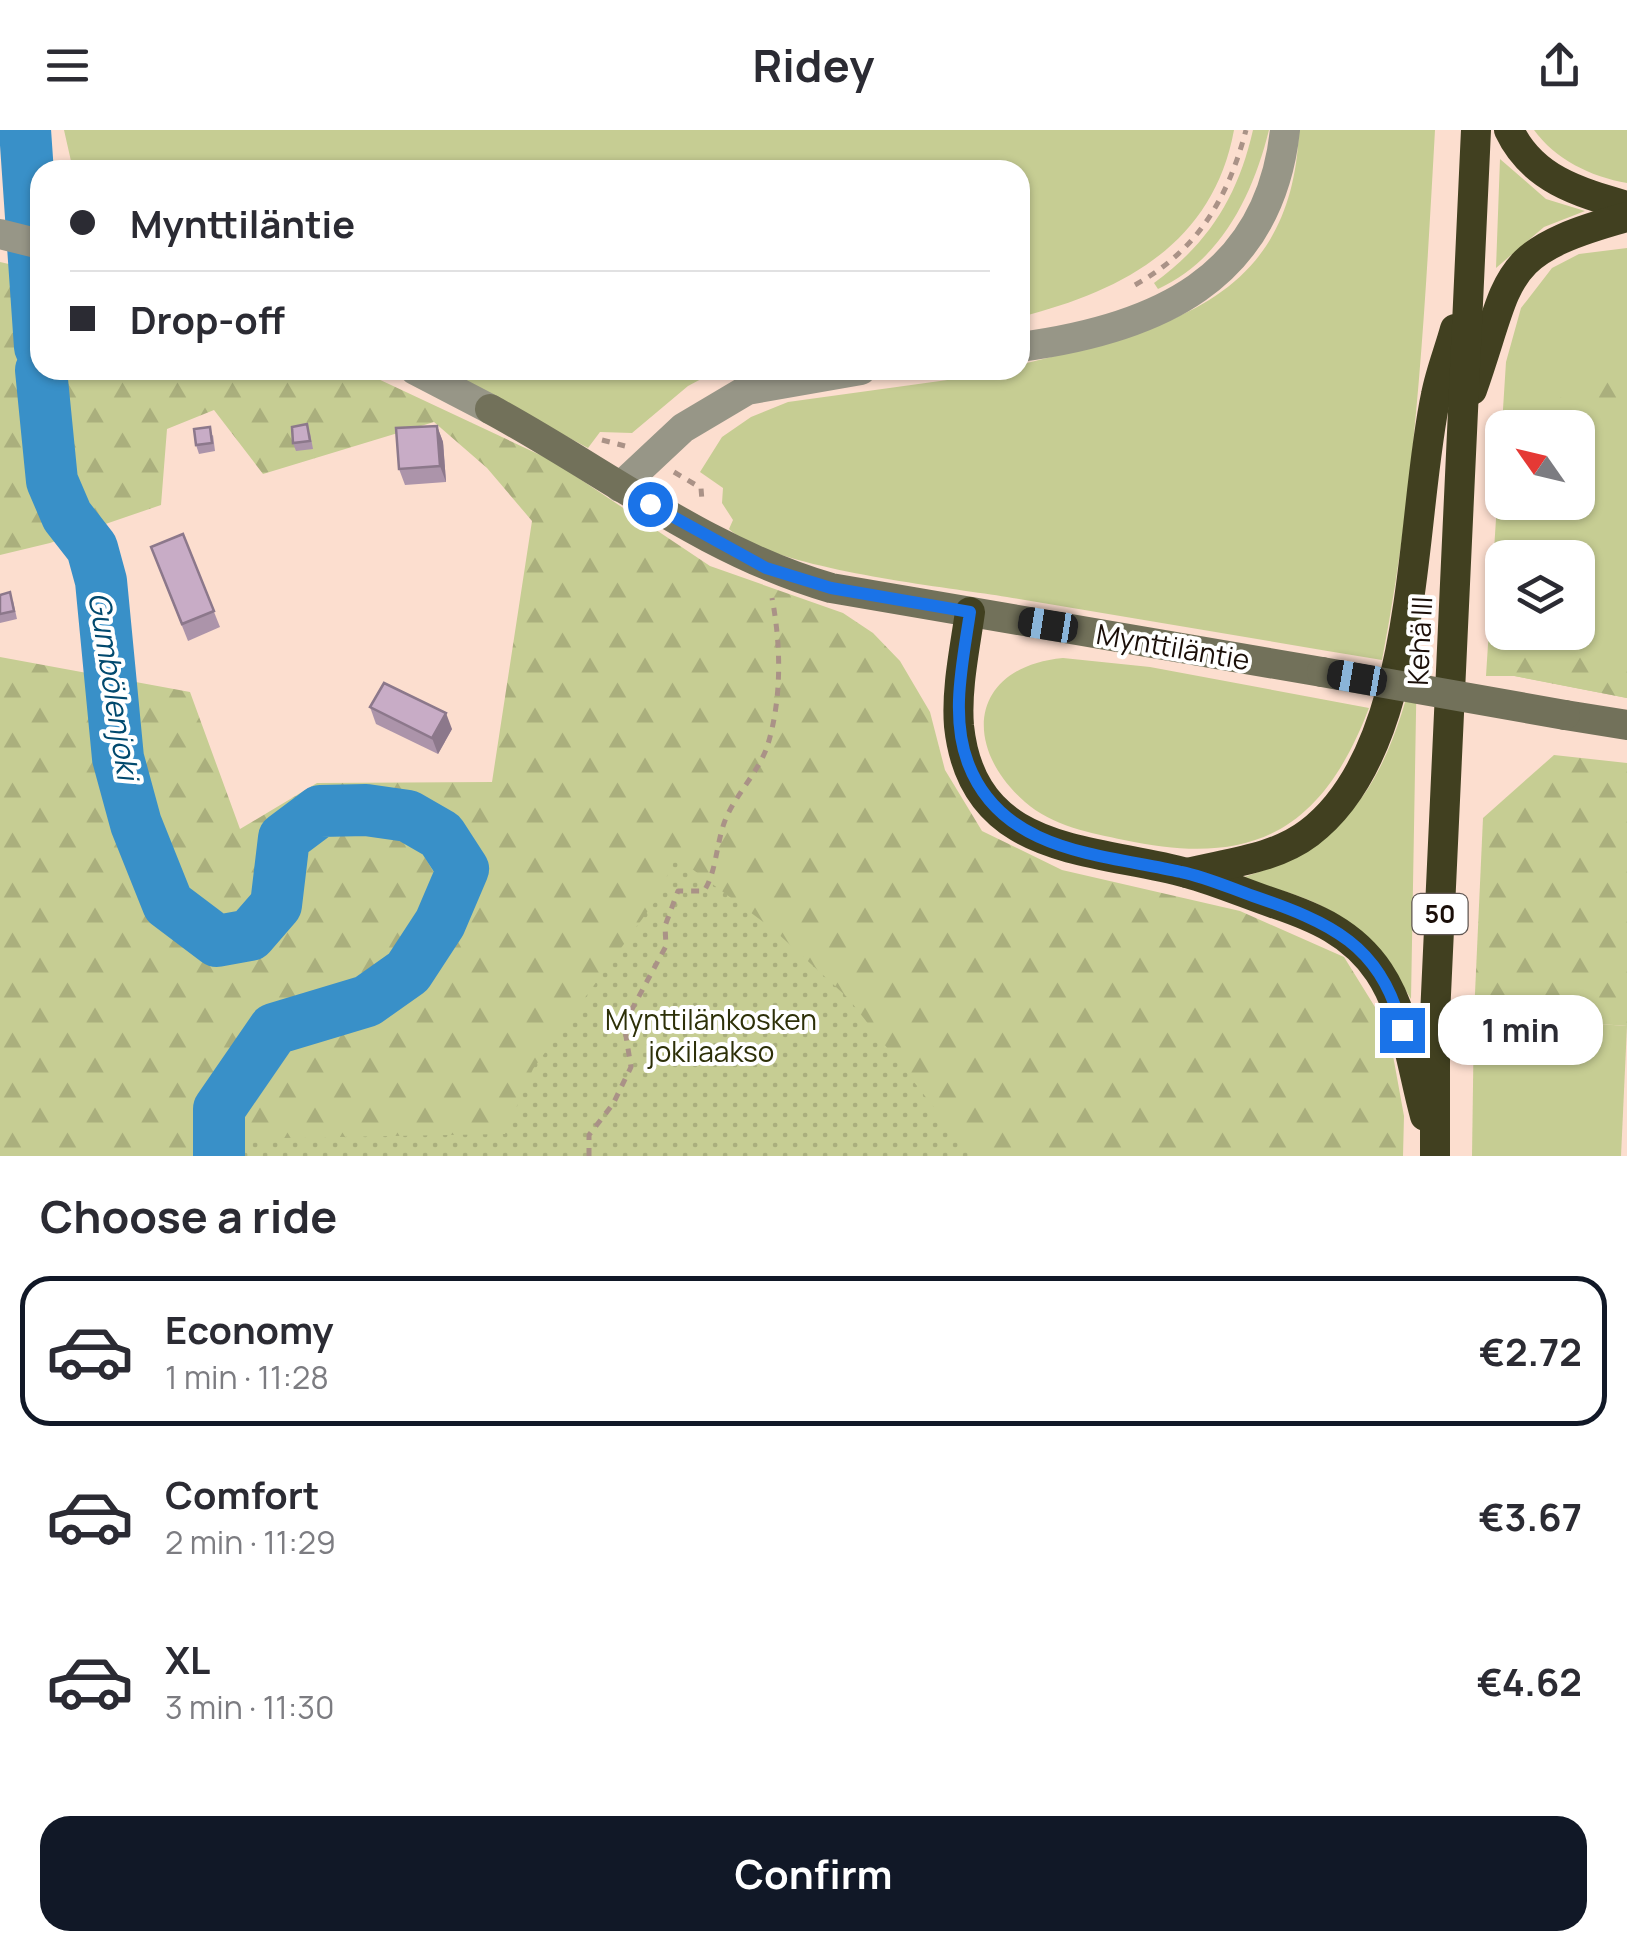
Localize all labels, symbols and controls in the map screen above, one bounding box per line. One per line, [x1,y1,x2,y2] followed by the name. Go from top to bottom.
[753,34,874,96] text: Ridey
[40,38,95,93] icon: menu
[1532,38,1587,93] icon: share
[130,197,355,249] text: Mynttiläntie
[130,293,285,345] text: Drop-off
[1485,410,1595,520] north arrow
[1485,410,1595,650] map controls
[628,482,673,527] route start
[1485,540,1595,650] button: layers
[79,589,150,786] water label: Gumbölenjoki
[1398,595,1440,687] street label: Kehä III
[1016,605,1080,645] car
[1094,614,1253,678] street label: Mynttiläntie
[1325,658,1389,698] car
[1412,894,1468,934] road number: 50
[1437,995,1602,1065] callout: 1 min
[605,1000,817,1070] park label: Mynttilänkosken jokilaakso
[1380,1008,1425,1053] route end
[1481,1008,1560,1052] text: 1 min
[40,1185,337,1247] text: Choose a ride
[165,1303,334,1355] text: Economy
[45,1306,135,1396] icon: car
[1479,1325,1582,1377] text: €2.72
[165,1355,329,1399] text: 1 min · 11:28
[165,1468,319,1520] text: Comfort
[45,1471,135,1561] icon: car
[1479,1490,1582,1542] text: €3.67
[165,1520,336,1564] text: 2 min · 11:29
[165,1633,210,1685] text: XL
[45,1636,135,1726] icon: car
[1477,1655,1582,1707] text: €4.62
[165,1685,335,1729] text: 3 min · 11:30
[40,1816,1587,1931] button: Confirm

